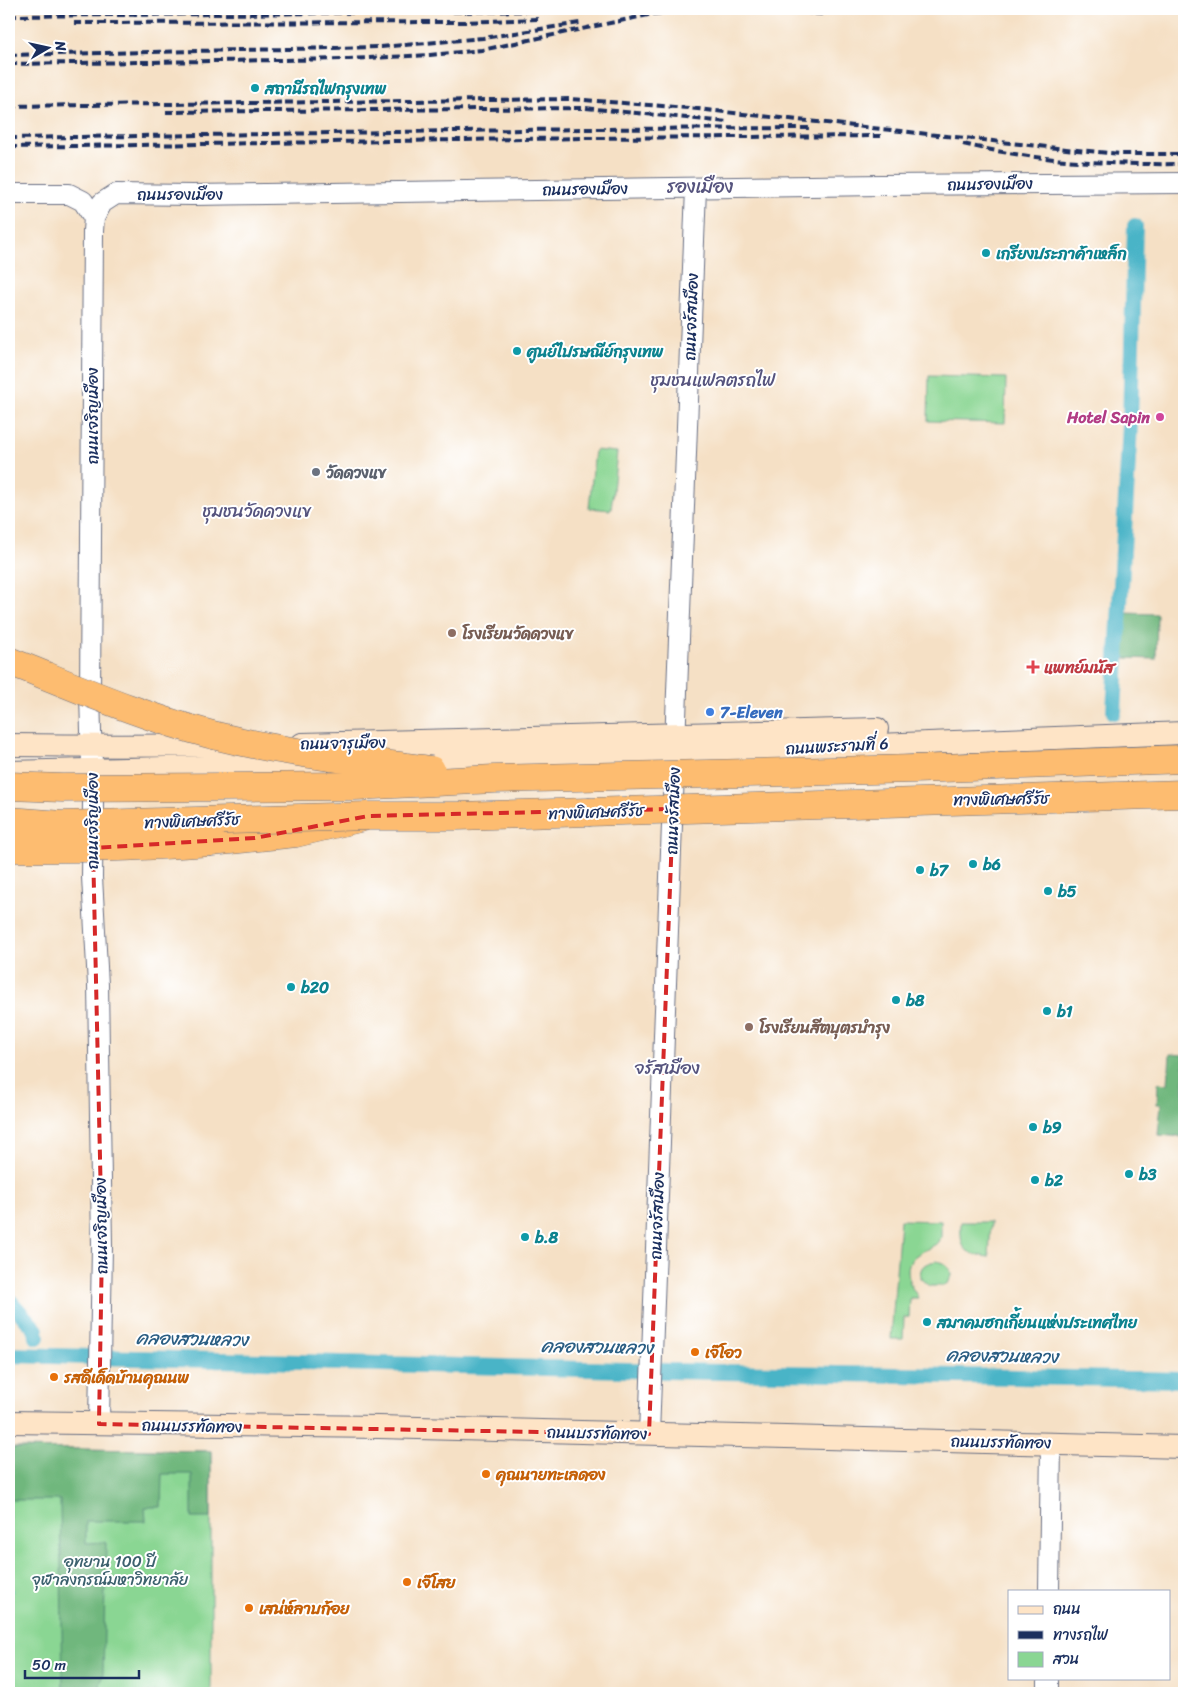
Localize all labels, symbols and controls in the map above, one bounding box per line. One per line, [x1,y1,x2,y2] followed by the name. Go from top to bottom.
[22,22,72,72] north arrow
[47,38,73,53] text: N
[264,74,387,103] place label: สถานีรถไฟกรุงเทพ
[249,82,261,94] marker: สถานีรถไฟกรุงเทพ
[947,169,1034,199] street label: ถนนรองเมือง
[667,170,734,203] district label: รองเมือง
[542,174,629,204] street label: ถนนรองเมือง
[137,180,223,209] street label: ถนนรองเมือง
[996,239,1127,268] place label: เกรียงประภาค้าเหล็ก
[980,247,992,259] marker: เกรียงประภาค้าเหล็ก
[675,272,707,361] street label: ถนนจรัสเมือง
[526,337,664,366] place label: ศูนย์ไปรษณีย์กรุงเทพ
[511,345,523,357] marker: ศูนย์ไปรษณีย์กรุงเทพ
[651,364,776,396] district label: ชุมชนแฟลตรถไฟ
[78,367,107,464] street label: ถนนเจริญเมือง
[1066,403,1150,432] place label: Hotel Sapin
[1154,411,1166,423] marker: Hotel Sapin
[326,458,388,487] place label: วัดดวงแข
[310,466,322,478] marker: วัดดวงแข
[202,495,312,527] district label: ชุมชนวัดดวงแข
[462,619,575,648] place label: โรงเรียนวัดดวงแข
[446,627,458,639] marker: โรงเรียนวัดดวงแข
[1044,653,1117,682] place label: แพทย์มนัส
[1026,660,1040,674] marker: แพทย์มนัส
[720,698,783,727] place label: 7-Eleven
[704,706,716,718] marker: 7-Eleven
[300,728,387,758] street label: ถนนจารุเมือง
[785,729,889,763] street label: ถนนพระรามที่ 6
[657,766,689,855] street label: ถนนจรัสเมือง
[78,772,107,869] street label: ถนนเจริญเมือง
[953,784,1051,814] street label: ทางพิเศษศรีรัช
[548,796,646,828] street label: ทางพิเศษศรีรัช
[144,805,242,837] street label: ทางพิเศษศรีรัช
[982,850,1001,879] place label: b6
[929,856,950,885] place label: b7
[967,858,979,870] marker: b6
[914,864,926,876] marker: b7
[1057,877,1077,906] place label: b5
[1042,885,1054,897] marker: b5
[300,973,329,1002] place label: b20
[285,981,297,993] marker: b20
[905,986,925,1015] place label: b8
[890,994,902,1006] marker: b8
[1056,997,1073,1026] place label: b1
[1041,1005,1053,1017] marker: b1
[759,1013,891,1042] place label: โรงเรียนสีตบุตรบำรุง
[743,1021,755,1033] marker: โรงเรียนสีตบุตรบำรุง
[634,1052,700,1084] district label: จรัสเมือง
[1042,1113,1062,1142] place label: b9
[1027,1121,1039,1133] marker: b9
[1138,1160,1157,1189] place label: b3
[1044,1166,1064,1195] place label: b2
[1123,1168,1135,1180] marker: b3
[641,1171,673,1260] street label: ถนนจรัสเมือง
[1029,1174,1041,1186] marker: b2
[86,1177,116,1275] street label: ถนนเจริญเมือง
[534,1223,559,1252] place label: b.8
[519,1231,531,1243] marker: b.8
[936,1306,1138,1337] place label: สมาคมฮกเกี้ยนแห่งประเทศไทย
[921,1316,933,1328] marker: สมาคมฮกเกี้ยนแห่งประเทศไทย
[136,1322,251,1356] water label: คลองสวนหลวง
[541,1330,656,1364] water label: คลองสวนหลวง
[705,1338,742,1367] place label: เจ๊โอว
[946,1339,1061,1373] water label: คลองสวนหลวง
[689,1346,701,1358] marker: เจ๊โอว
[63,1363,190,1392] place label: รสดีเด็ดบ้านคุณนพ
[48,1371,60,1383] marker: รสดีเด็ดบ้านคุณนพ
[141,1411,243,1441] street label: ถนนบรรทัดทอง
[546,1418,648,1448] street label: ถนนบรรทัดทอง
[950,1427,1052,1457] street label: ถนนบรรทัดทอง
[495,1460,606,1489] place label: คุณนายทะเลดอง
[480,1468,492,1480] marker: คุณนายทะเลดอง
[32,1547,189,1594] park label: อุทยาน 100 ปี จุฬาลงกรณ์มหาวิทยาลัย
[417,1568,456,1597] place label: เจ๊โสย
[401,1576,413,1588] marker: เจ๊โสย
[1008,1590,1170,1680] legend
[259,1594,350,1623] place label: เสน่ห์ลาบก้อย
[1053,1596,1081,1622] text: ถนน
[243,1602,255,1614] marker: เสน่ห์ลาบก้อย
[1053,1622,1109,1648] text: ทางรถไฟ
[1052,1646,1079,1672] text: สวน
[25,1647,139,1679] scale bar
[32,1652,67,1678] text: 50 m

